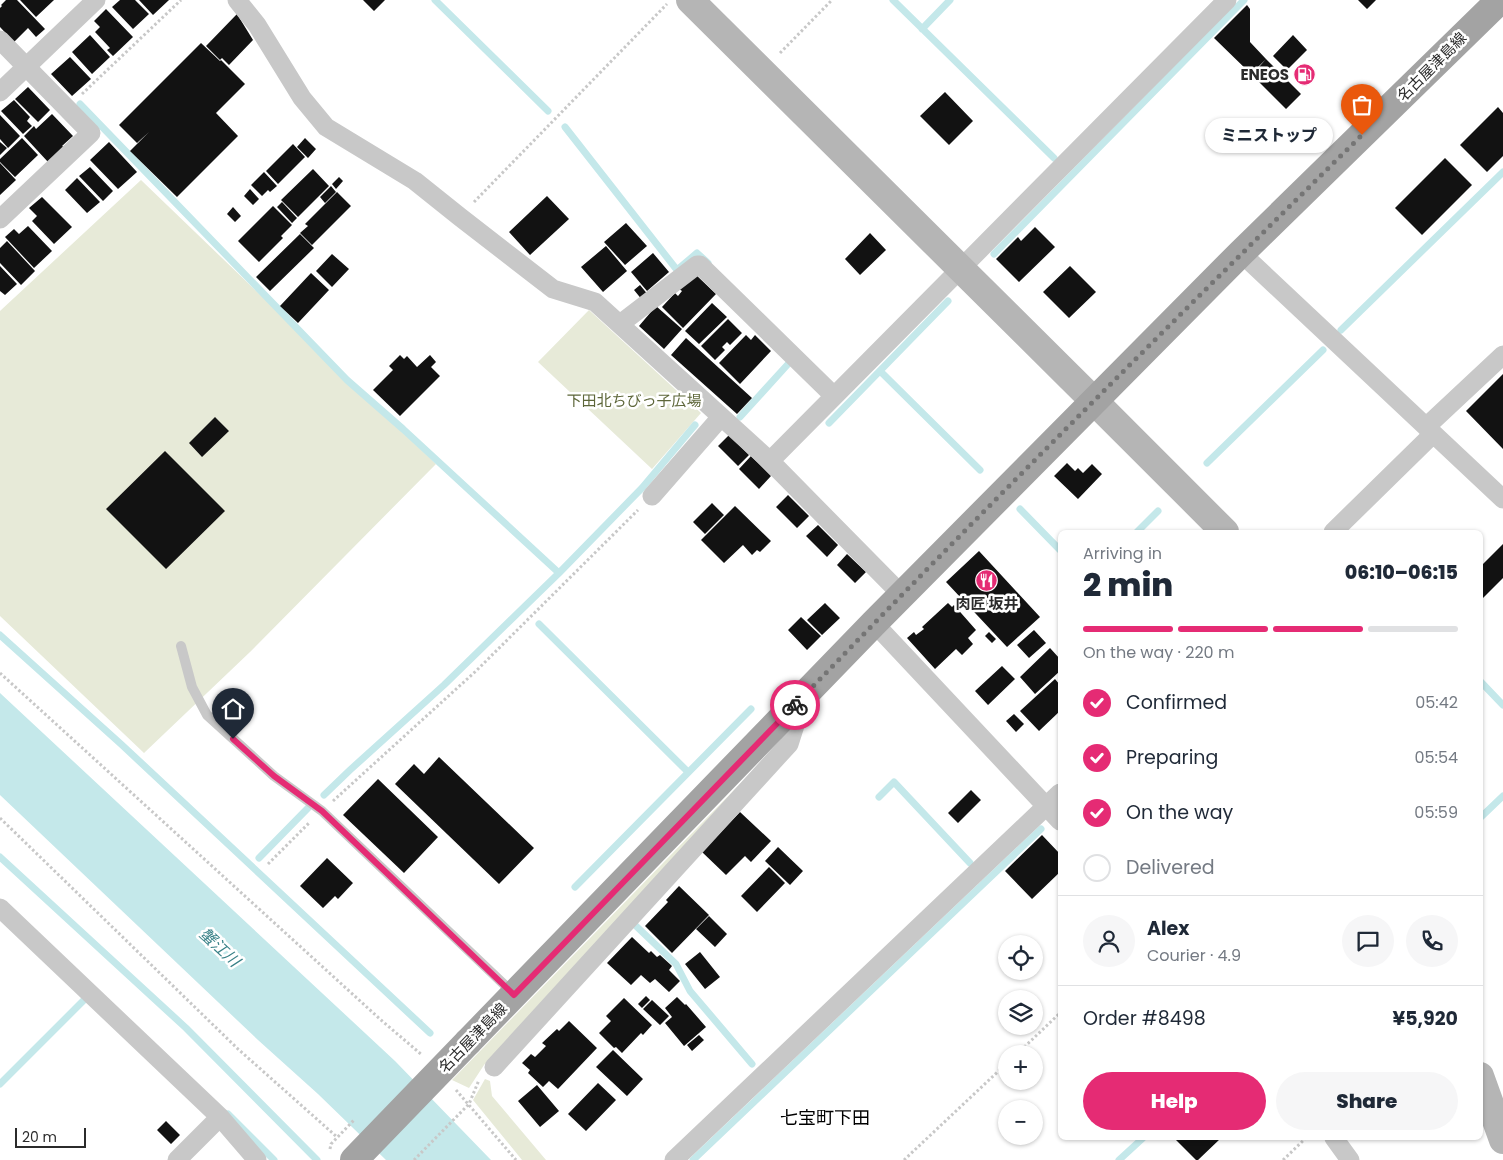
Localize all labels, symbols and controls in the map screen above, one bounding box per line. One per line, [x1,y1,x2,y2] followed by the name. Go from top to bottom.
[1392,27,1471,106] street label: 名古屋津島線
[1293,63,1317,87] fuel station icon: ENEOS
[1240,64,1289,85] place label: ENEOS
[1341,84,1383,135] pin
[1348,91,1376,119] icon: bag
[1204,118,1332,152] callout: ミニストップ
[1221,124,1317,147] text: ミニストップ
[566,390,702,411] park label: 下田北ちびっ子広場
[1083,542,1162,565] text: Arriving in
[1345,559,1458,586] text: 06:10–06:15
[1083,562,1173,607] text: 2 min
[975,569,999,593] restaurant icon: 肉匠 坂井
[955,593,1019,614] place label: 肉匠 坂井
[1083,641,1234,664] text: On the way · 220 m
[770,680,820,730] courier
[212,688,254,739] pin
[1083,689,1111,717] icon: check
[1126,689,1227,716] text: Confirmed
[781,691,809,719] icon: bike
[1415,691,1458,714] text: 05:42
[219,695,247,723] icon: home
[1083,744,1111,772] icon: check
[1126,744,1218,771] text: Preparing
[1414,746,1458,769] text: 05:54
[1083,799,1111,827] icon: check
[1126,799,1233,826] text: On the way
[1414,801,1458,824] text: 05:59
[1126,854,1215,881] text: Delivered
[1083,915,1135,967] button: person
[1147,915,1189,942] text: Alex
[1342,915,1394,967] button: chat
[1406,915,1458,967] button: phone
[194,923,247,974] water label: 蟹江川
[998,935,1043,1145] map controls
[998,935,1043,980] button: locate
[1147,944,1241,967] text: Courier · 4.9
[998,990,1043,1035] button: layers
[434,998,511,1077] street label: 名古屋津島線
[1083,1005,1206,1032] text: Order #8498
[1393,1005,1458,1032] text: ¥5,920
[998,1045,1043,1090] button: +
[1083,1072,1266,1130] button: Help
[1276,1072,1458,1130] button: Share
[998,1100,1043,1145] button: −
[780,1105,870,1130] district label: 七宝町下田
[15,1125,86,1148] scale bar
[22,1127,57,1147] text: 20 m

